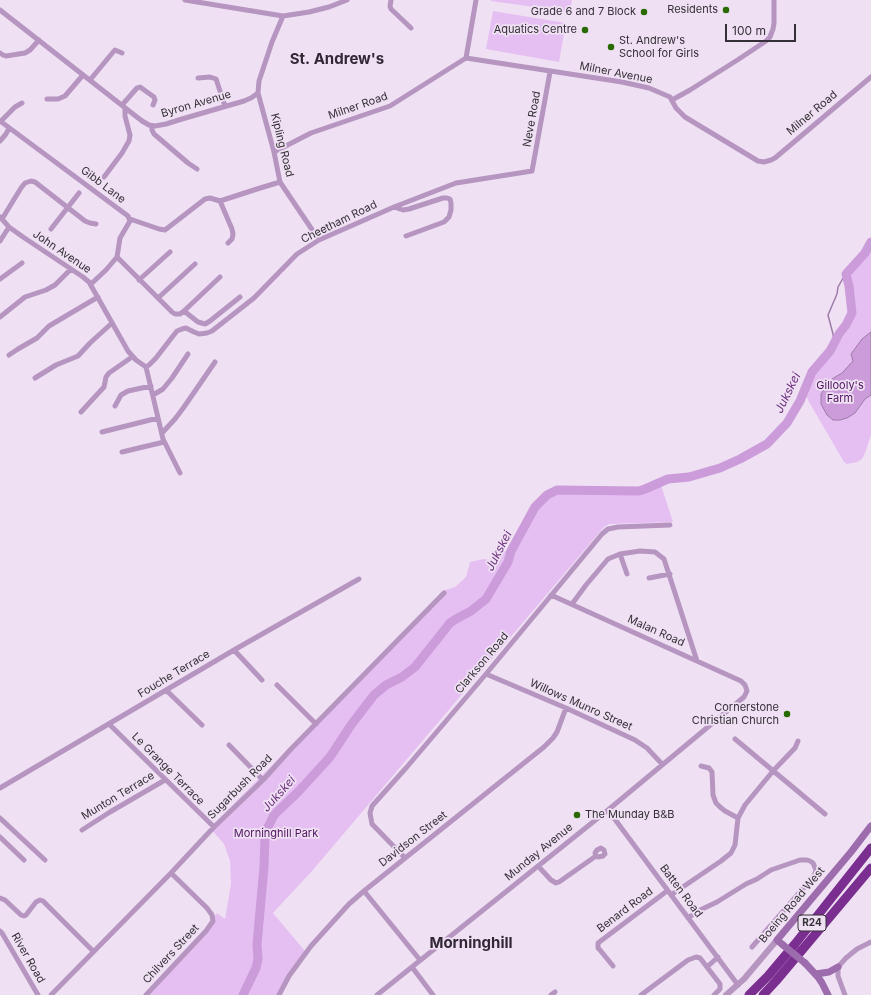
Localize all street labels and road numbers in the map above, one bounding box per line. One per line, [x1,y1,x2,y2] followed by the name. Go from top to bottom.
[578,59,654,87] street label: Milner Avenue
[159,88,233,120] street label: Byron Avenue
[784,88,840,138] street label: Milner Road
[327,90,389,122] street label: Milner Road
[521,90,543,148] street label: Neve Road
[268,112,296,178] street label: Kipling Road
[78,164,128,206] street label: Gibb Lane
[299,198,379,246] street label: Cheetham Road
[30,228,94,276] street label: John Avenue
[625,613,687,649] street label: Malan Road
[453,630,511,696] street label: Clarkson Road
[136,647,212,701] street label: Fouche Terrace
[528,676,634,734] street label: Willows Munro Street
[129,730,207,808] street label: Le Grange Terrace
[205,752,275,822] street label: Sugarbush Road
[79,769,157,823] street label: Munton Terrace
[376,808,450,870] street label: Davidson Street
[502,821,576,883] street label: Munday Avenue
[657,862,705,920] street label: Batten Road
[756,864,828,946] street label: Boeing Road West
[594,885,656,935] street label: Benard Road
[798,915,826,931] road number: R24
[140,922,202,986] street label: Chilvers Street
[8,930,48,986] street label: River Road

